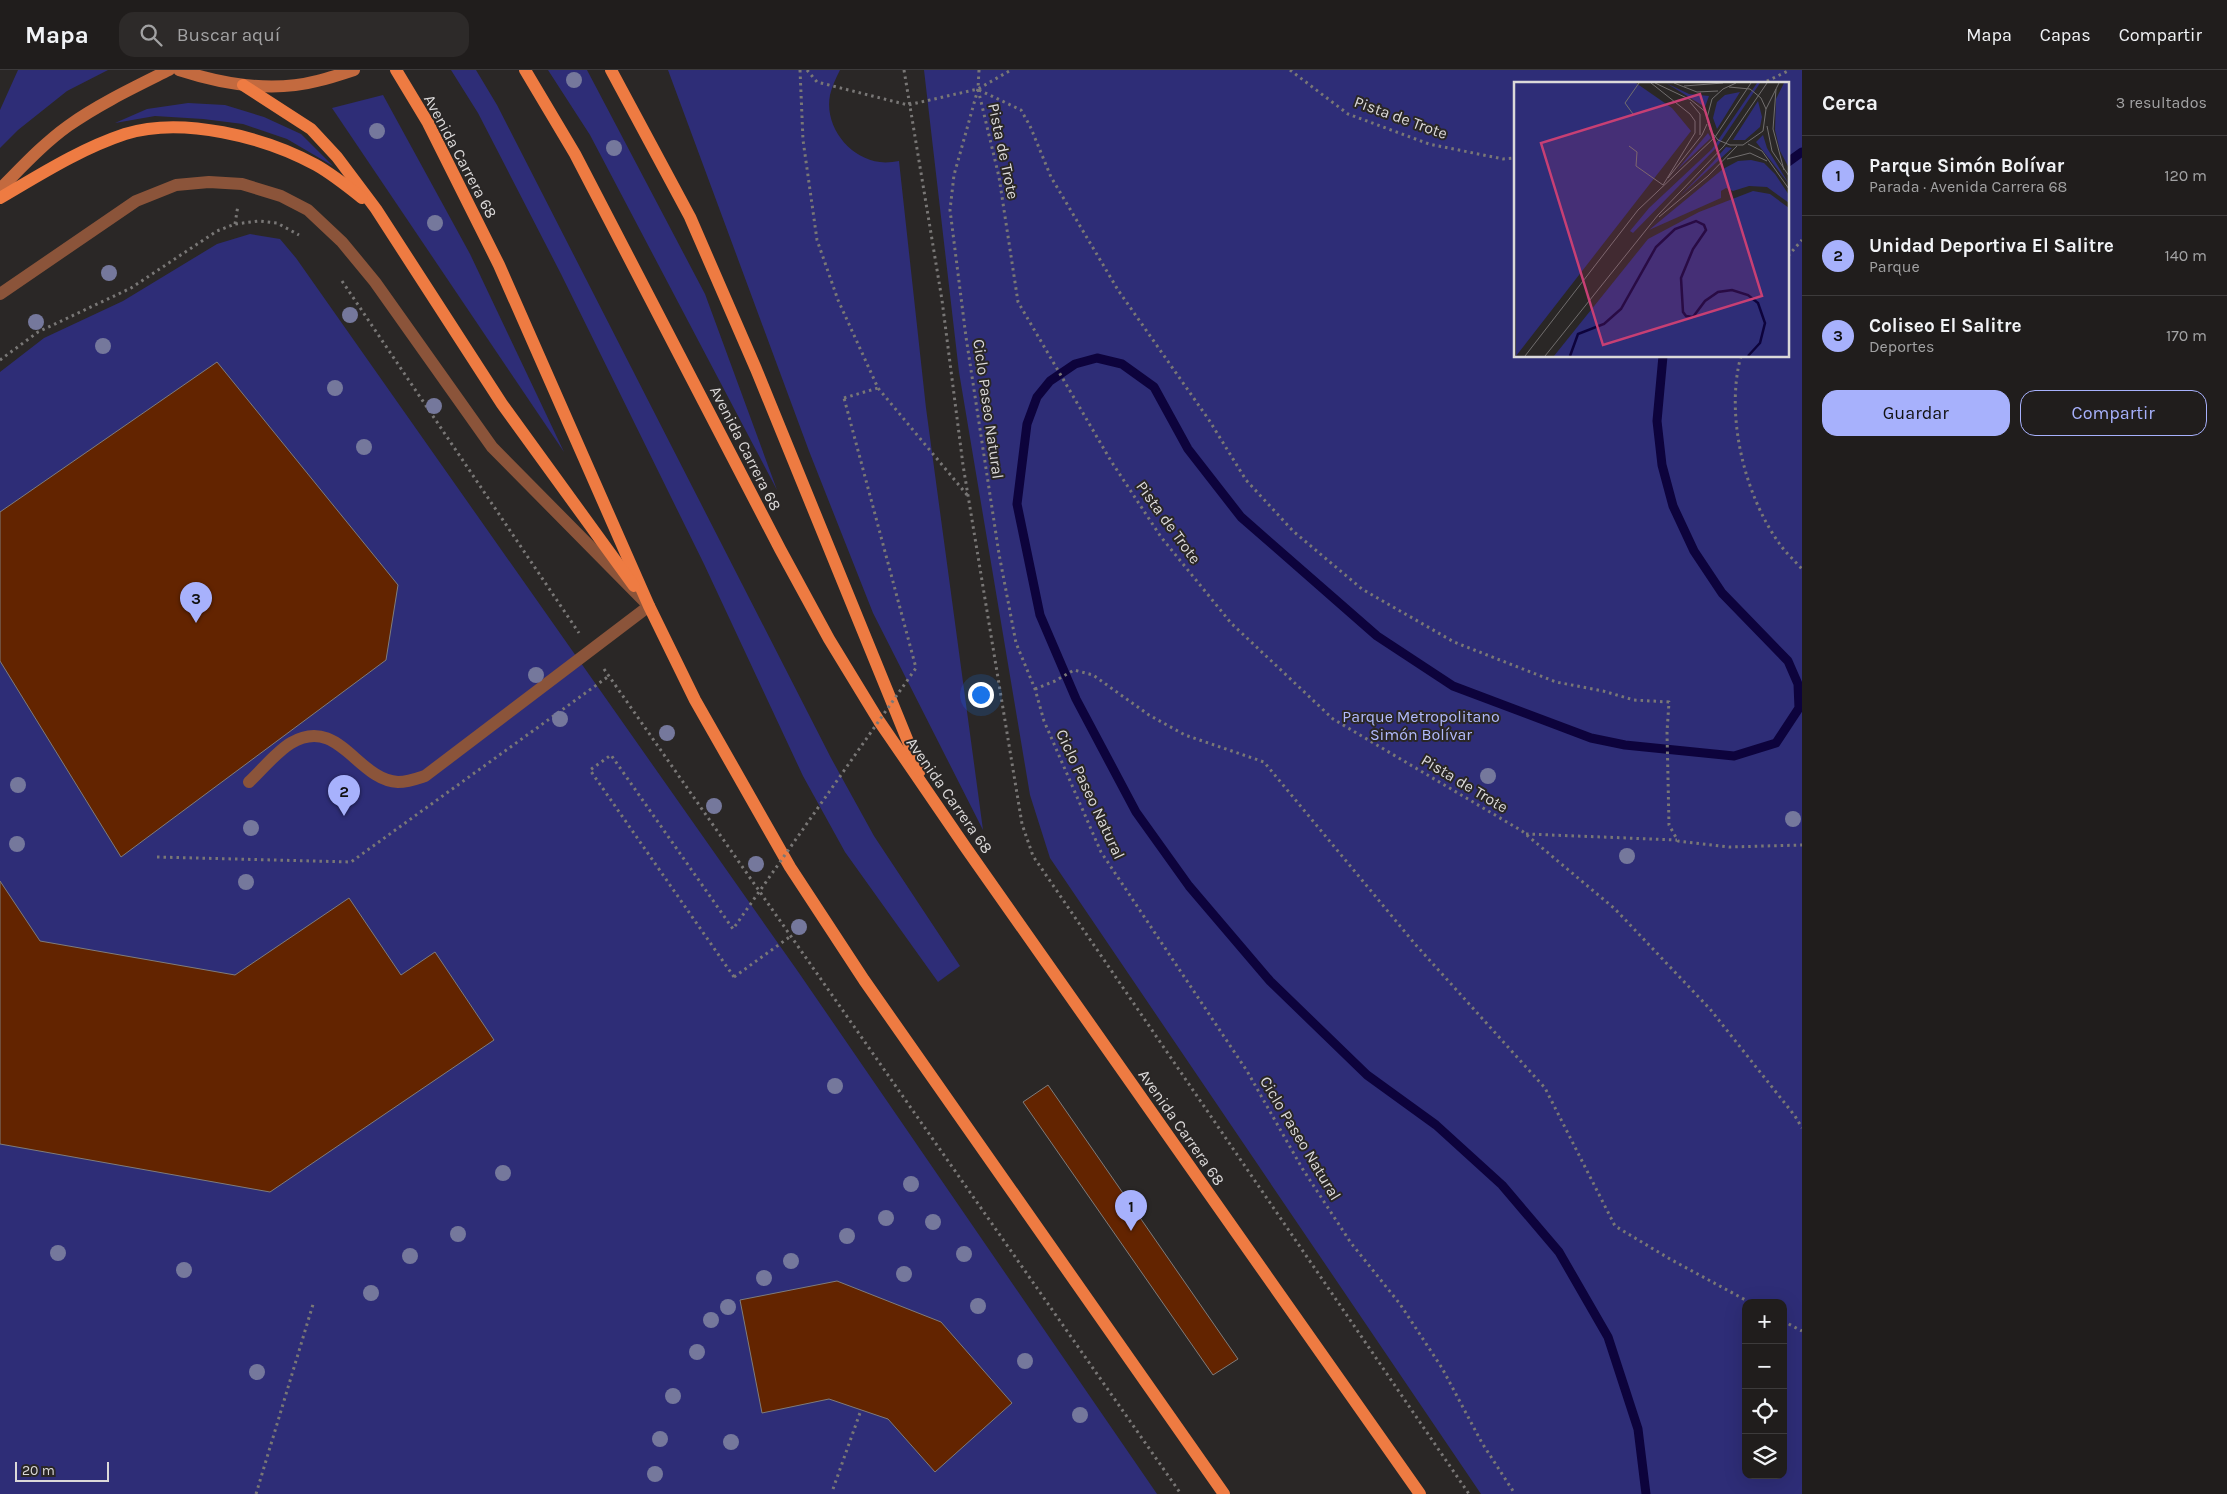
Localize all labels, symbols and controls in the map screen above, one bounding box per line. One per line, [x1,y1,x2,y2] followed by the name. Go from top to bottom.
[119,12,469,57] search box
[25,21,89,49] text: Mapa
[137,21,165,49] icon: search
[177,24,280,46] text: Buscar aquí
[1966,24,2012,46] text: Mapa
[2040,24,2091,46] text: Capas
[2119,24,2202,46] text: Compartir
[1514,82,1790,358] inset map
[420,91,501,221] street label: Avenida Carrera 68
[1822,91,1878,115] text: Cerca
[1352,92,1450,143] street label: Pista de Trote
[2116,93,2207,112] text: 3 resultados
[984,101,1023,201] street label: Pista de Trote
[1869,155,2064,177] text: Parque Simón Bolívar
[1835,166,1841,185] text: 1
[2164,166,2207,185] text: 120 m
[1869,177,2067,196] text: Parada · Avenida Carrera 68
[1869,235,2114,257] text: Unidad Deportiva El Salitre
[1833,246,1843,265] text: 2
[2165,246,2207,265] text: 140 m
[1869,257,1920,276] text: Parque
[1869,315,2021,337] text: Coliseo El Salitre
[1833,326,1843,345] text: 3
[2166,326,2207,345] text: 170 m
[1869,337,1934,356] text: Deportes
[969,338,1008,480] street label: Ciclo Paseo Natural
[706,383,785,514] street label: Avenida Carrera 68
[1822,390,2010,436] button: Guardar
[2020,390,2207,436] button: Compartir
[1132,477,1205,567] street label: Pista de Trote
[180,582,212,623] pin: 3
[968,682,994,708] your location
[1342,707,1500,744] park label: Parque Metropolitano Simón Bolívar
[1052,726,1129,862] street label: Ciclo Paseo Natural
[902,734,997,857] street label: Avenida Carrera 68
[1418,750,1512,817] street label: Pista de Trote
[328,775,360,816] pin: 2
[1134,1066,1229,1189] street label: Avenida Carrera 68
[1256,1073,1345,1204] street label: Ciclo Paseo Natural
[1115,1190,1147,1231] pin: 1
[1742,1299,1787,1479] map controls
[1742,1299,1787,1344] button: +
[1742,1344,1787,1389] button: −
[1742,1389,1787,1434] button: locate
[1742,1434,1787,1479] button: layers
[15,1459,109,1482] scale bar
[22,1462,55,1479] text: 20 m

